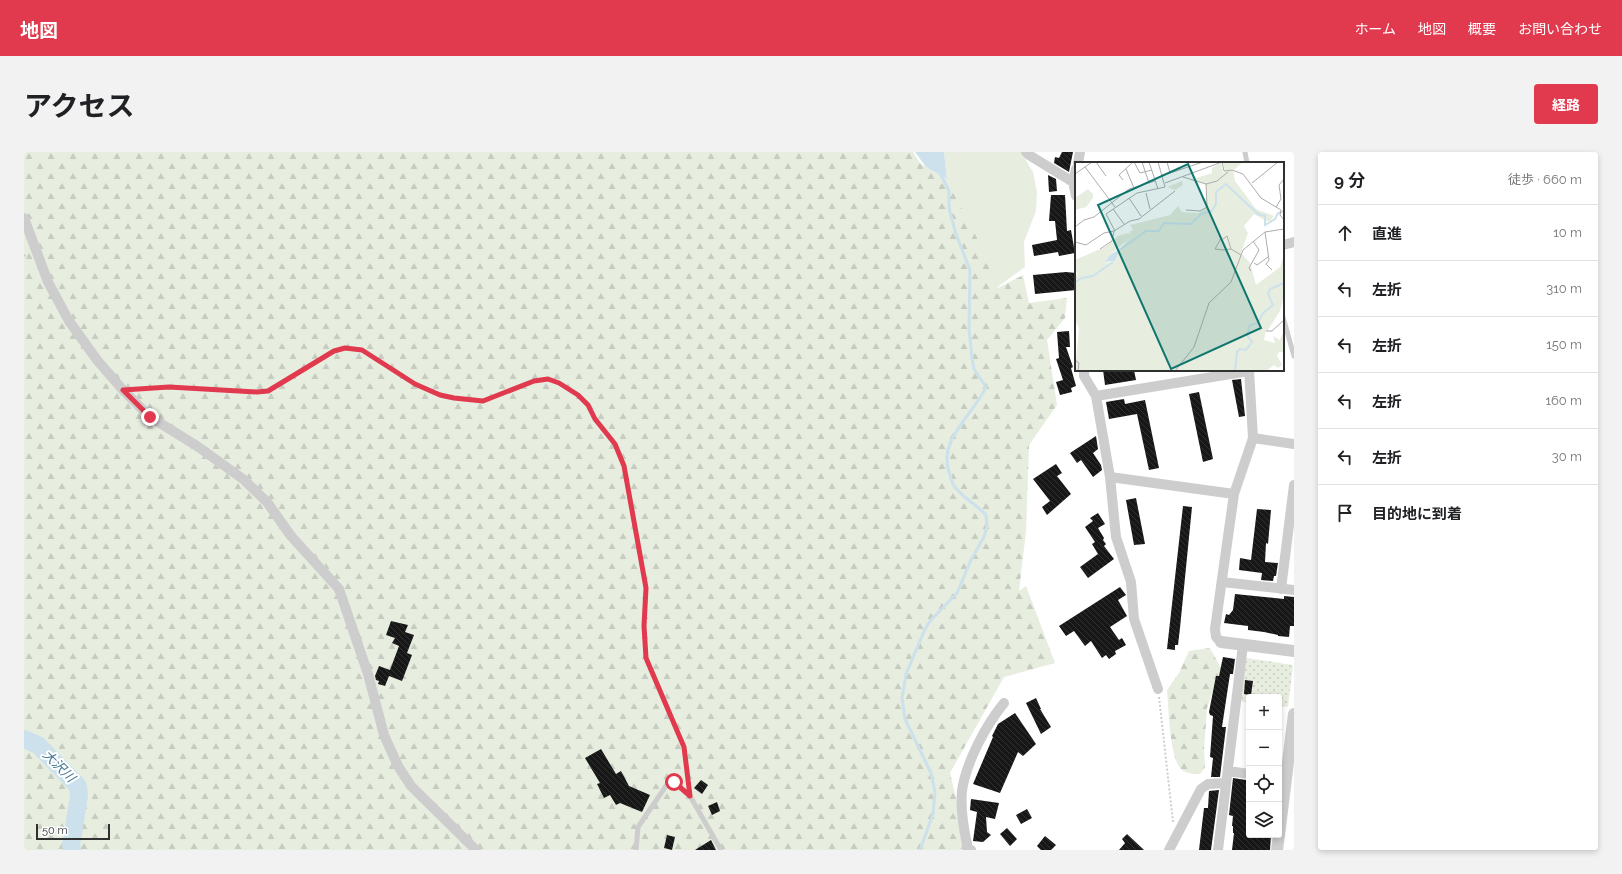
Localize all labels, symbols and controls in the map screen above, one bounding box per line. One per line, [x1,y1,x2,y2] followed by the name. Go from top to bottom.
[20,19,58,41] text: 地図
[1354,21,1396,37] text: ホーム
[1418,21,1446,37] text: 地図
[1468,21,1496,37] text: 概要
[1518,21,1602,37] text: お問い合わせ
[1534,84,1598,124] button: 経路
[24,90,135,123] text: アクセス
[1075,162,1284,371] inset map
[1334,170,1365,190] text: 9 分
[1508,172,1582,187] text: 徒歩 · 660 m
[1334,222,1356,244] icon: ahead
[1372,225,1402,243] text: 直進
[1553,225,1582,240] text: 10 m
[1334,278,1356,300] icon: left
[1372,281,1402,299] text: 左折
[1546,281,1582,296] text: 310 m
[1334,334,1356,356] icon: left
[1372,337,1402,355] text: 左折
[1546,337,1582,352] text: 150 m
[1334,390,1356,412] icon: left
[1372,393,1402,411] text: 左折
[1545,393,1582,408] text: 160 m
[141,408,159,426] route end
[1334,446,1356,468] icon: left
[1372,449,1402,467] text: 左折
[1552,449,1582,464] text: 30 m
[1334,502,1356,524] icon: arrive
[1372,505,1462,523] text: 目的地に到着
[1246,694,1282,838] map controls
[1246,694,1282,730] button: +
[1246,730,1282,766] button: −
[40,747,80,787] water label: 大沢川
[1246,766,1282,802] button: locate
[665,773,683,791] route start
[1246,802,1282,838] button: layers
[36,822,110,841] scale bar
[42,824,68,837] text: 50 m

